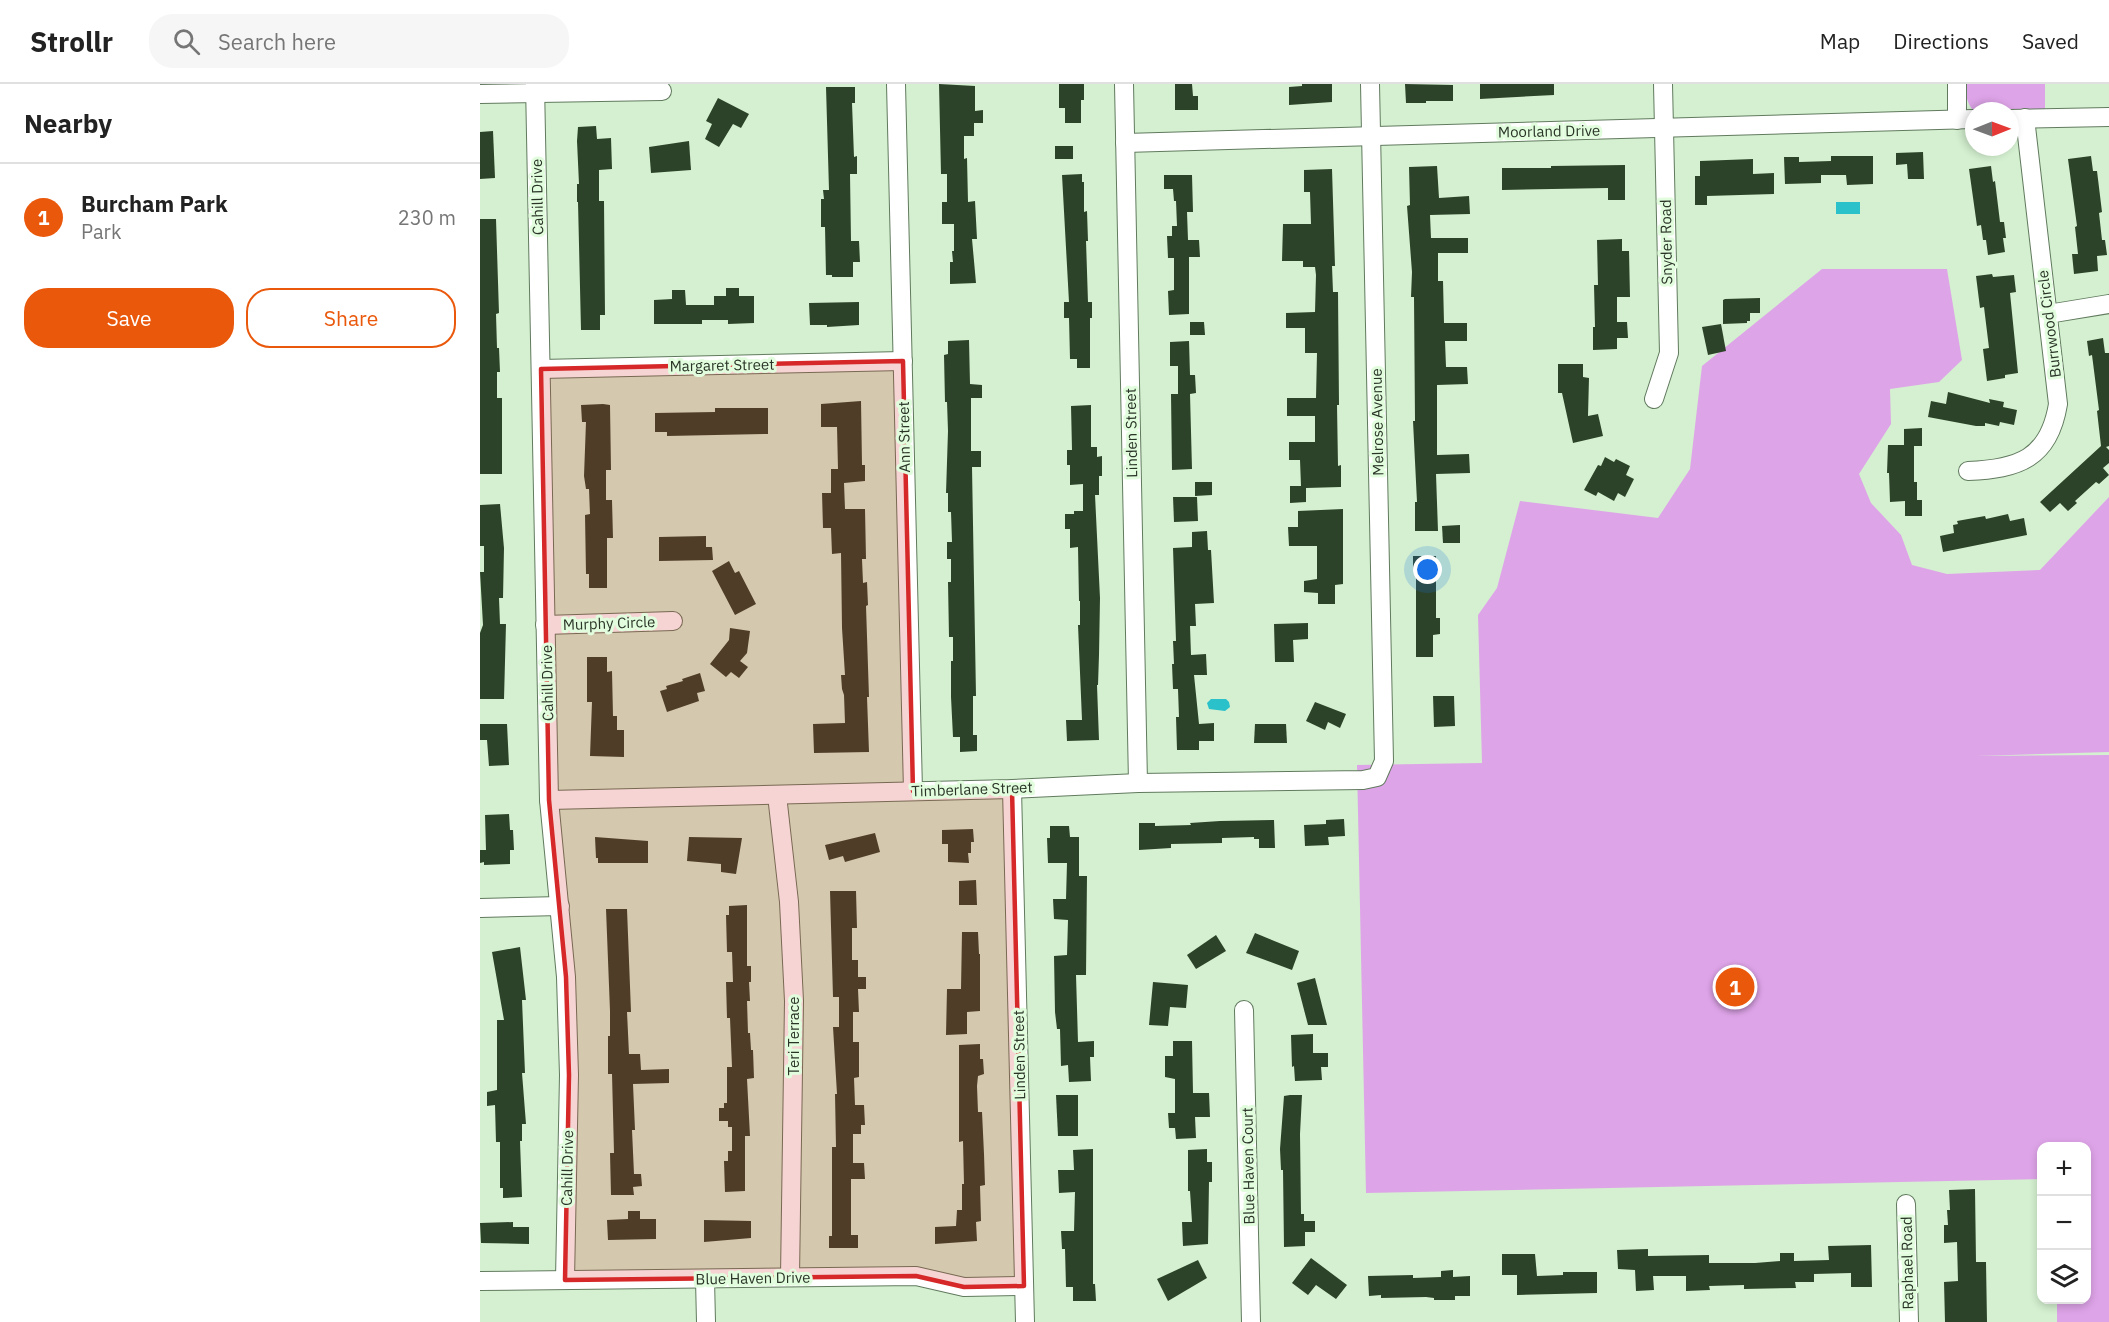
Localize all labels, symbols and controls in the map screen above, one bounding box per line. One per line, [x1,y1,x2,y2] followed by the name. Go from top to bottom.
[149,14,569,68] search box
[30,23,113,60] text: Strollr
[170,25,203,58] icon: search
[218,27,336,56] text: Search here
[1820,27,1860,55] text: Map
[1893,27,1989,55] text: Directions
[2022,27,2079,55] text: Saved
[1965,102,2019,156] north arrow
[24,106,112,140] text: Nearby
[1498,121,1600,141] street label: Moorland Drive
[527,159,547,235] street label: Cahill Drive
[81,189,228,218] text: Burcham Park
[1656,199,1676,285] street label: Snyder Road
[38,204,50,231] text: 1
[398,204,456,231] text: 230 m
[81,218,121,245] text: Park
[2033,269,2065,379] street label: Burrwood Circle
[24,288,234,348] button: Save
[246,288,456,348] button: Share
[669,355,775,375] street label: Margaret Street
[1367,368,1387,476] street label: Melrose Avenue
[1121,388,1141,478] street label: Linden Street
[894,401,914,473] street label: Ann Street
[1413,555,1442,584] your location
[562,612,656,634] street label: Murphy Circle
[537,645,557,721] street label: Cahill Drive
[911,777,1033,801] street label: Timberlane Street
[1716,964,1754,1010] pin: 1
[784,996,803,1076] street label: Teri Terrace
[1009,1010,1029,1100] street label: Linden Street
[1237,1107,1259,1225] street label: Blue Haven Court
[557,1130,577,1206] street label: Cahill Drive
[2037,1142,2091,1304] map controls
[2037,1142,2091,1196] button: +
[2037,1196,2091,1250] button: −
[1897,1216,1917,1310] street label: Raphael Road
[2037,1250,2091,1304] button: layers
[695,1267,811,1289] street label: Blue Haven Drive

